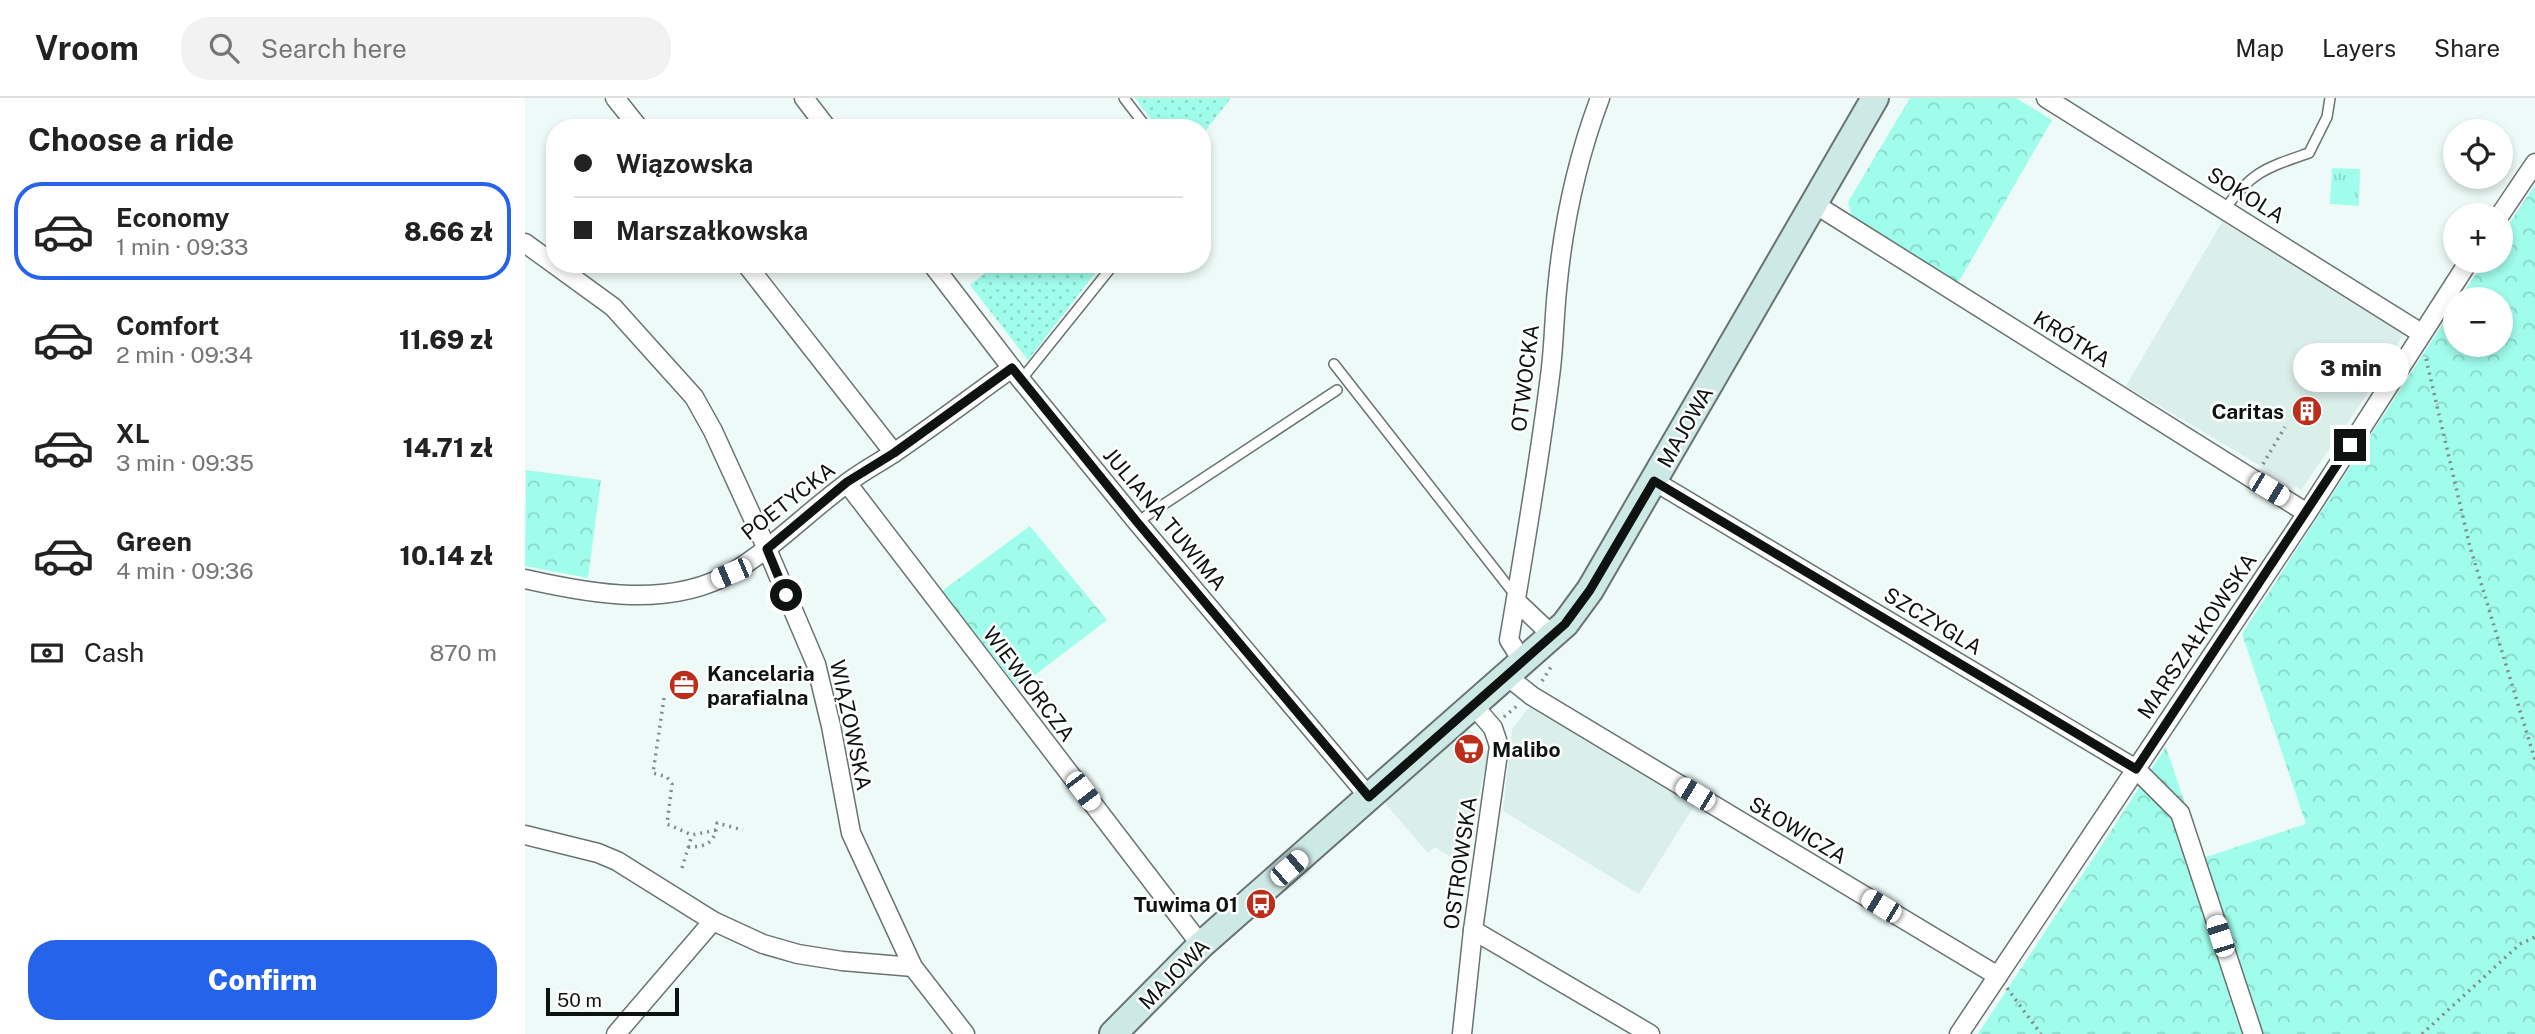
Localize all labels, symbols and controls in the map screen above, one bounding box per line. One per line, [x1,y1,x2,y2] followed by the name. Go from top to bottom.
[181,17,671,80] search box
[35,29,139,67] text: Vroom
[205,29,243,67] icon: search
[261,33,407,64] text: Search here
[2235,34,2284,62] text: Map
[2322,34,2396,62] text: Layers
[2434,34,2500,62] text: Share
[2443,119,2513,357] map controls
[2443,119,2513,189] button: locate
[28,121,234,158] text: Choose a ride
[616,148,753,179] text: Wiązowska
[2203,162,2289,229] street label: SOKOLA
[32,200,95,263] icon: car
[116,202,229,233] text: Economy
[2443,203,2513,273] button: +
[616,215,808,246] text: Marszałkowska
[404,216,493,247] text: 8.66 zł
[116,233,249,260] text: 1 min · 09:33
[2443,287,2513,357] button: −
[2029,306,2115,372] street label: KRÓTKA
[32,308,95,371] icon: car
[116,310,219,341] text: Comfort
[1506,323,1544,433] street label: OTWOCKA
[399,324,493,355] text: 11.69 zł
[116,341,253,368] text: 2 min · 09:34
[2292,344,2408,392] callout: 3 min
[2320,354,2382,381] text: 3 min
[1652,382,1718,472] street label: MAJOWA
[2290,394,2324,428] building icon: Caritas
[2211,399,2284,424] place label: Caritas
[32,416,95,479] icon: car
[116,418,150,449] text: XL
[2334,429,2366,461] route end
[402,432,493,463] text: 14.71 zł
[1098,443,1232,595] street label: JULIANA TUWIMA
[116,449,254,476] text: 3 min · 09:35
[736,457,840,545] street label: POETYCKA
[2246,469,2293,509] car
[32,524,95,587] icon: car
[116,526,192,557] text: Green
[400,540,493,571] text: 10.14 zł
[2132,548,2262,724] street label: MARSZAŁKOWSKA
[708,555,755,591] car
[116,557,254,584] text: 4 min · 09:36
[770,579,802,611] route start
[1879,582,1987,660] street label: SZCZYGLA
[978,622,1080,746] street label: WIEWIÓRCZA
[28,634,66,672] icon: cash
[84,637,144,668] text: Cash
[430,639,497,666] text: 870 m
[825,657,877,793] street label: WIĄZOWSKA
[707,661,815,710] place label: Kancelaria parafialna
[667,668,701,702] office icon: Kancelaria parafialna
[1452,732,1486,766] supermarket icon: Malibo
[1492,737,1560,762] place label: Malibo
[1062,768,1105,814] car
[1672,774,1719,814] car
[1745,791,1851,869] street label: SŁOWICZA
[1438,795,1482,931] street label: OSTROWSKA
[1267,846,1312,890] car
[1858,886,1905,926] car
[1244,887,1278,921] bus stop icon: Tuwima 01
[1134,892,1238,917] place label: Tuwima 01
[2204,913,2237,959] car
[1134,933,1215,1014] street label: MAJOWA
[28,940,497,1020] button: Confirm
[546,985,679,1017] scale bar
[557,989,602,1011] text: 50 m

